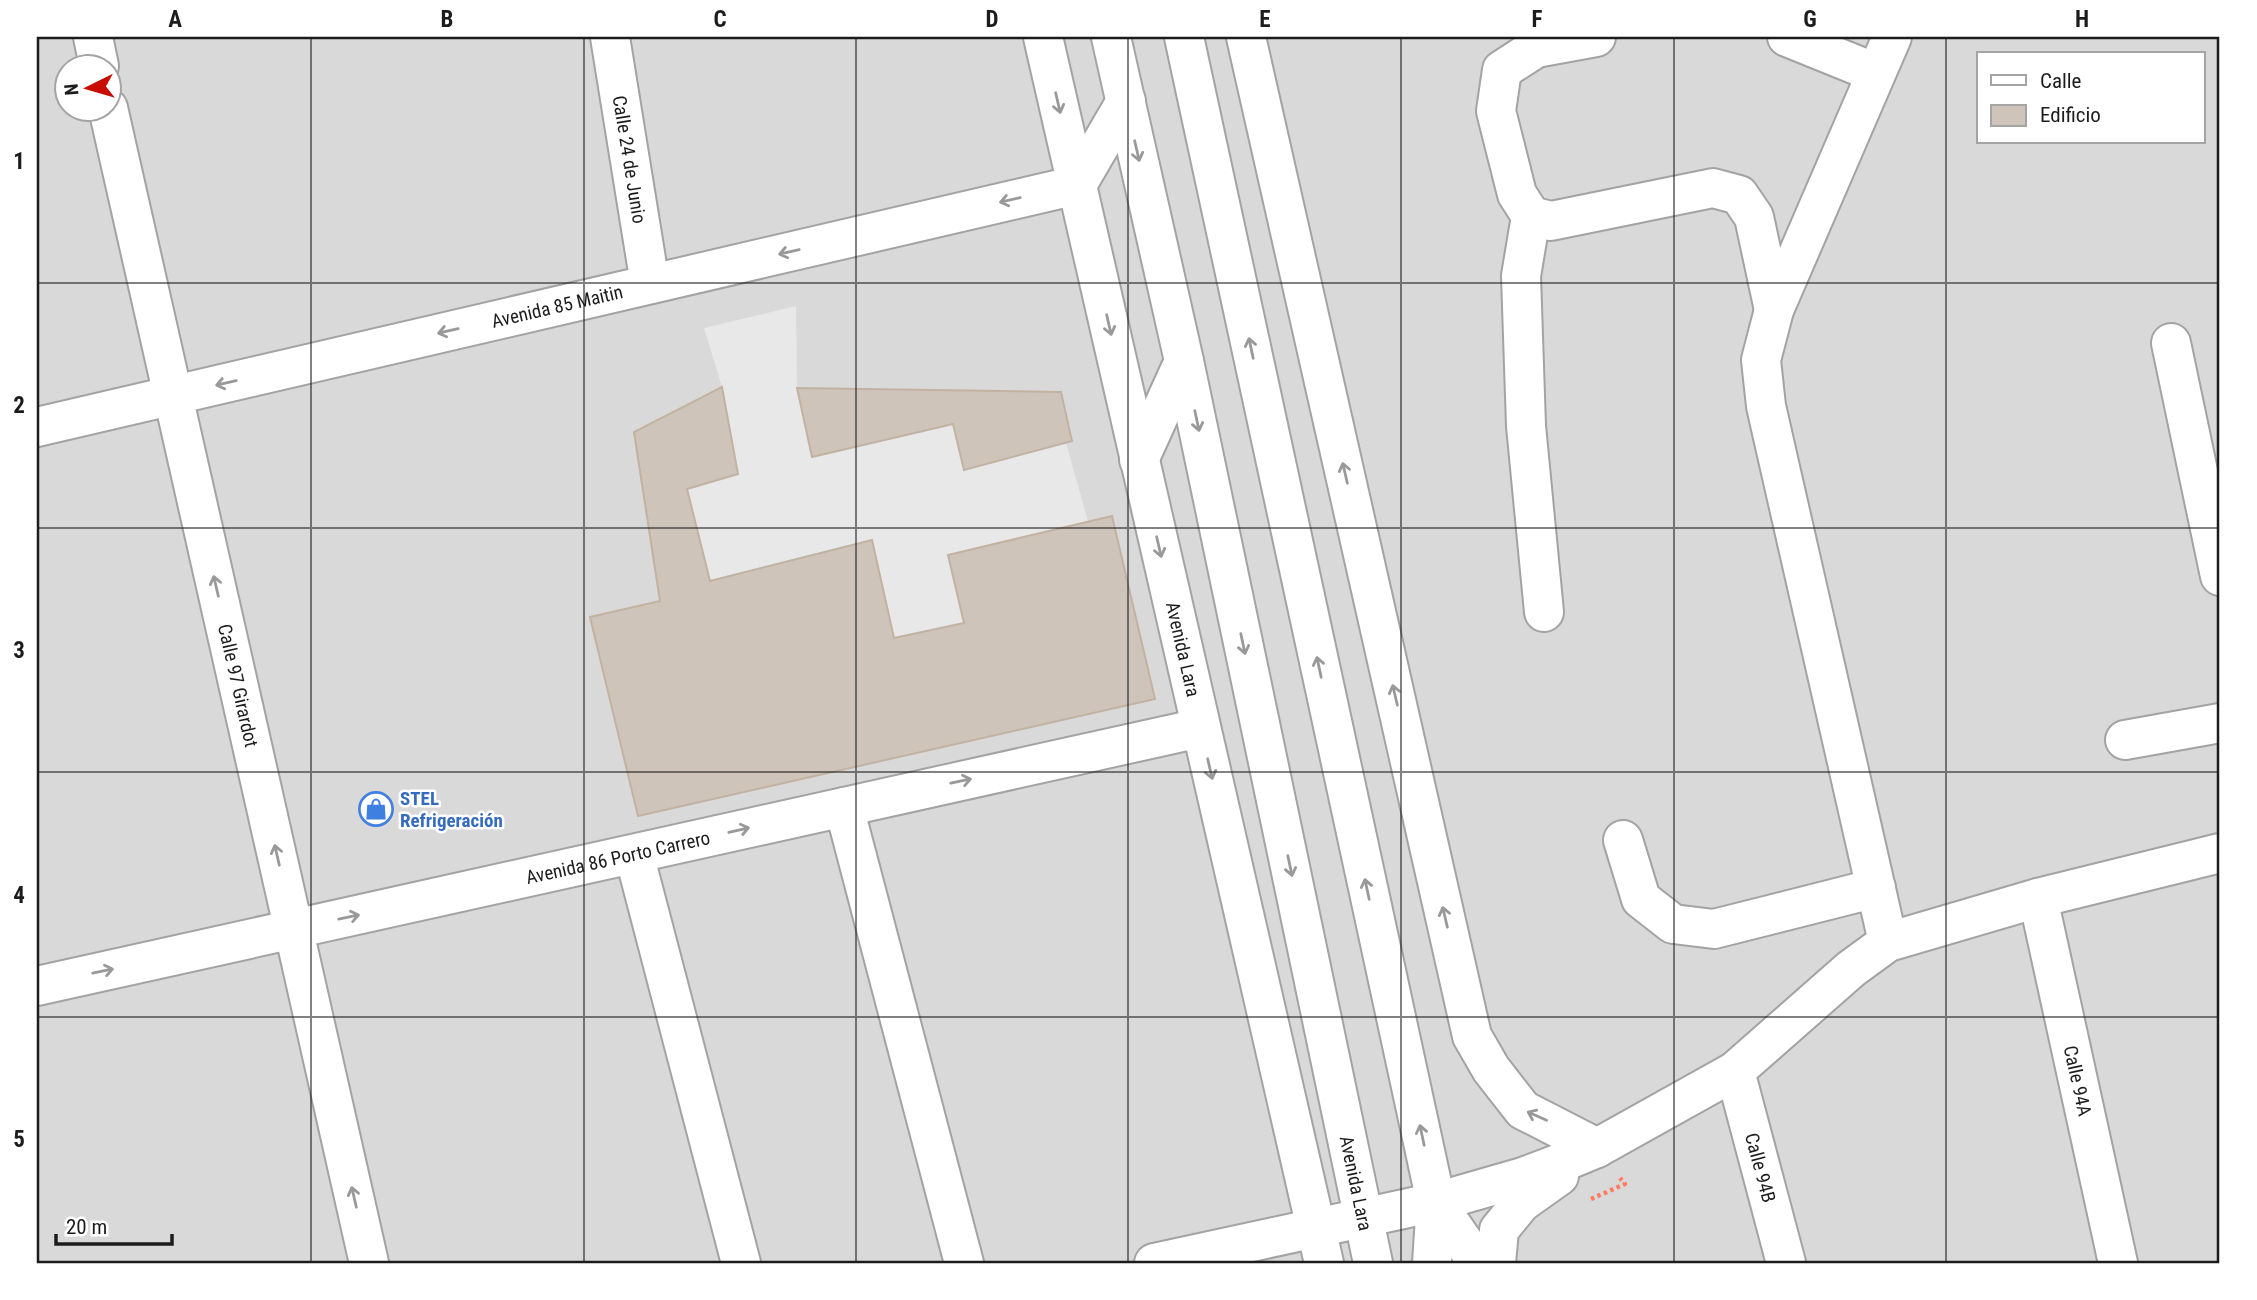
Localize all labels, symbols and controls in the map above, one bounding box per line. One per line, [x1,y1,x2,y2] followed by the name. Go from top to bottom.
[168,6,182,33] text: A
[441,6,453,33] text: B
[713,6,727,33] text: C
[986,6,999,33] text: D
[1259,6,1271,33] text: E
[1532,6,1543,33] text: F
[1803,6,1817,33] text: G
[2075,6,2089,33] text: H
[52,52,122,122] north arrow
[1977,52,2204,144] legend
[2040,69,2082,93] text: Calle
[60,83,84,96] text: N
[1052,91,1065,114] one-way arrow
[608,94,651,225] street label: Calle 24 de Junio
[2040,103,2101,127] text: Edificio
[1131,139,1144,162] one-way arrow
[13,148,25,175] text: 1
[1000,194,1022,207] one-way arrow
[778,245,801,259] one-way arrow
[489,280,625,333] street label: Avenida 85 Maitin
[1102,313,1116,336] one-way arrow
[437,325,460,338] one-way arrow
[1243,337,1257,360] one-way arrow
[216,377,238,390] one-way arrow
[13,392,25,419] text: 2
[1190,409,1204,432] one-way arrow
[1337,462,1351,485] one-way arrow
[1153,535,1166,558] one-way arrow
[209,575,222,597] one-way arrow
[1161,600,1205,699] street label: Avenida Lara
[213,622,263,749] street label: Calle 97 Girardot
[1237,632,1251,655] one-way arrow
[13,637,25,664] text: 3
[1311,656,1325,679] one-way arrow
[1388,684,1401,707] one-way arrow
[1203,757,1217,780] one-way arrow
[949,774,972,787] one-way arrow
[400,787,503,832] place label: STEL Refrigeración
[357,790,395,828] shop icon: STEL Refrigeración
[727,823,750,837] one-way arrow
[524,826,712,889] street label: Avenida 86 Porto Carrero
[270,844,283,867] one-way arrow
[1284,854,1298,877] one-way arrow
[1360,878,1374,901] one-way arrow
[13,882,25,909] text: 4
[1438,906,1451,929] one-way arrow
[337,909,360,923] one-way arrow
[91,964,114,977] one-way arrow
[2059,1043,2096,1118] street label: Calle 94A
[1527,1109,1548,1122] one-way arrow
[1414,1124,1428,1147] one-way arrow
[13,1126,25,1153] text: 5
[1740,1130,1780,1205] street label: Calle 94B
[1335,1133,1377,1233] street label: Avenida Lara
[347,1186,360,1209] one-way arrow
[56,1202,172,1246] scale bar
[66,1215,107,1239] text: 20 m

